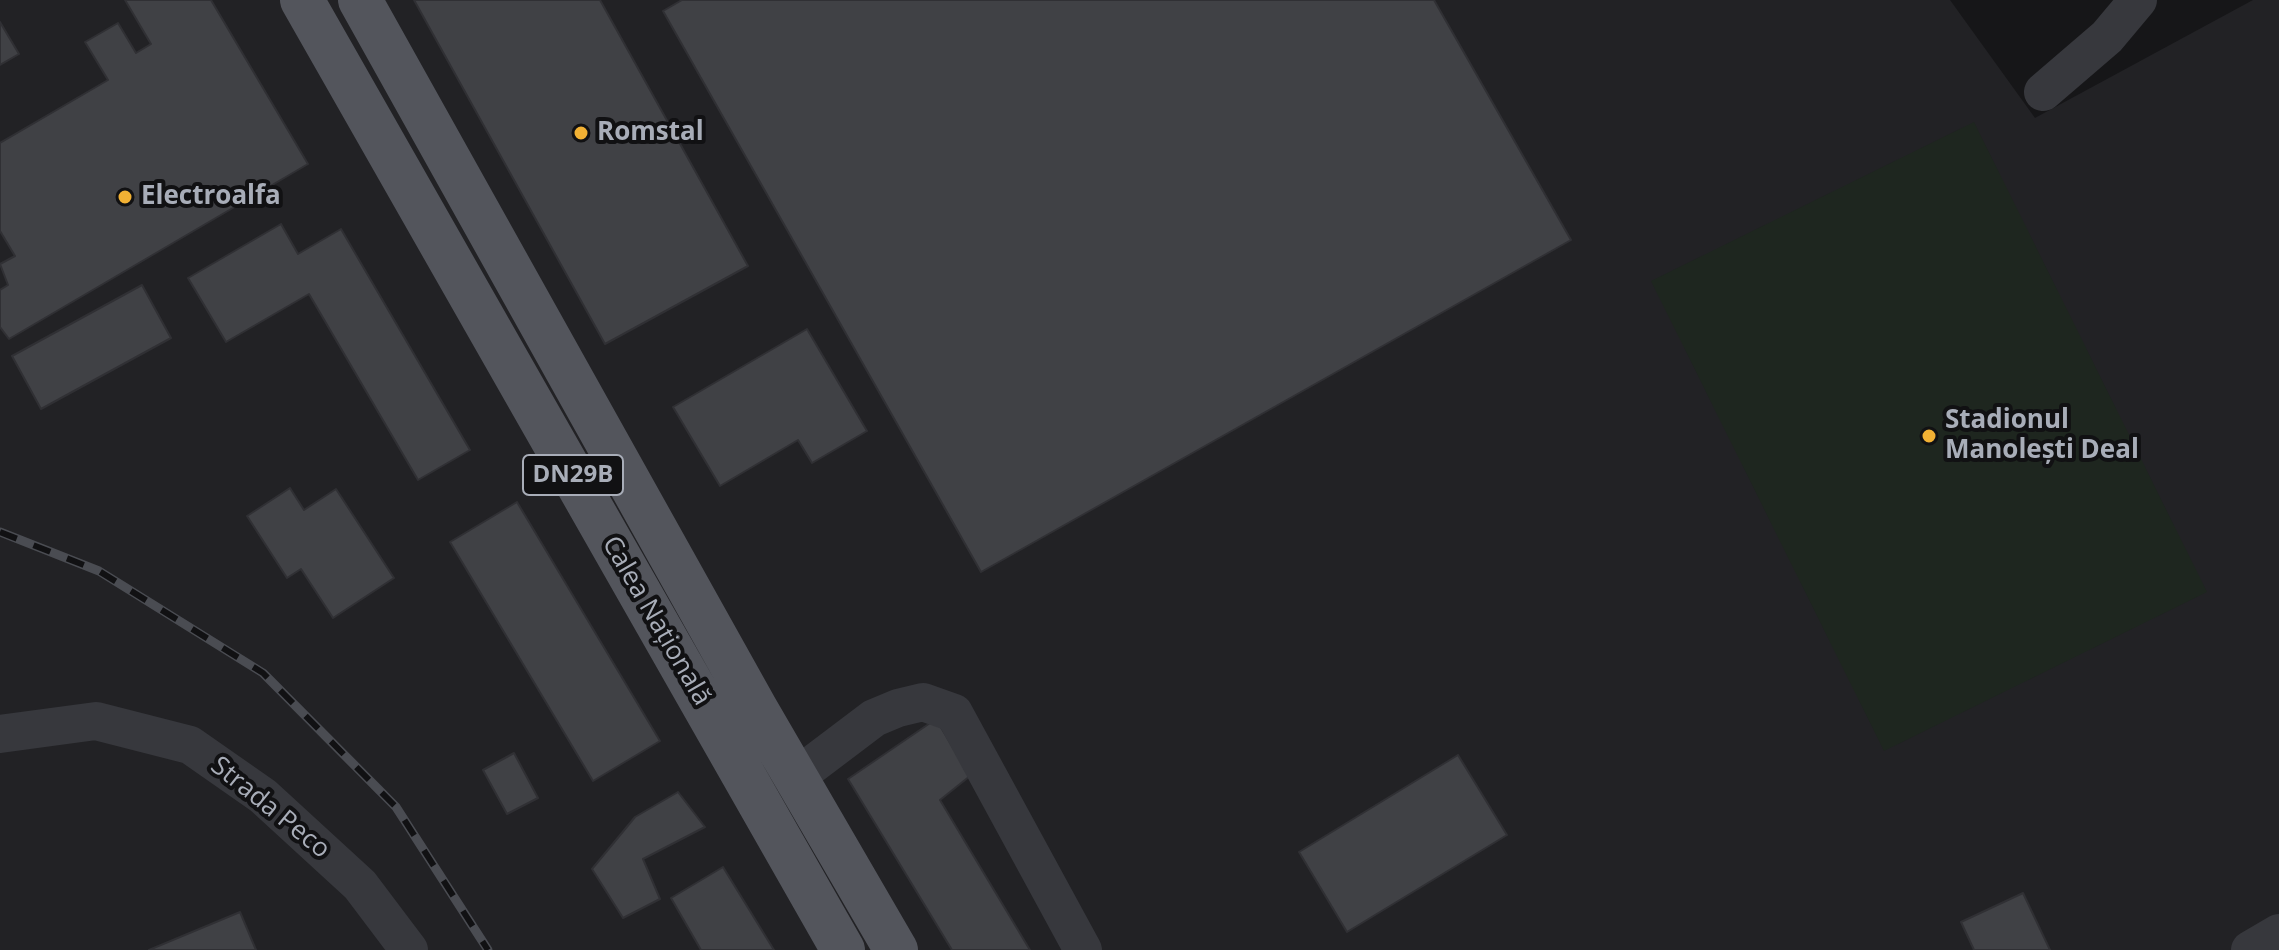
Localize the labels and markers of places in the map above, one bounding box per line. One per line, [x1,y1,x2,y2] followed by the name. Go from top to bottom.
[597,117,704,149] place label: Romstal
[572,124,590,142] marker: Romstal
[141,181,281,213] place label: Electroalfa
[116,188,134,206] marker: Electroalfa
[1945,405,2139,466] place label: Stadionul Manolești Deal
[1920,427,1938,445] marker: Stadionul Manolești Deal

